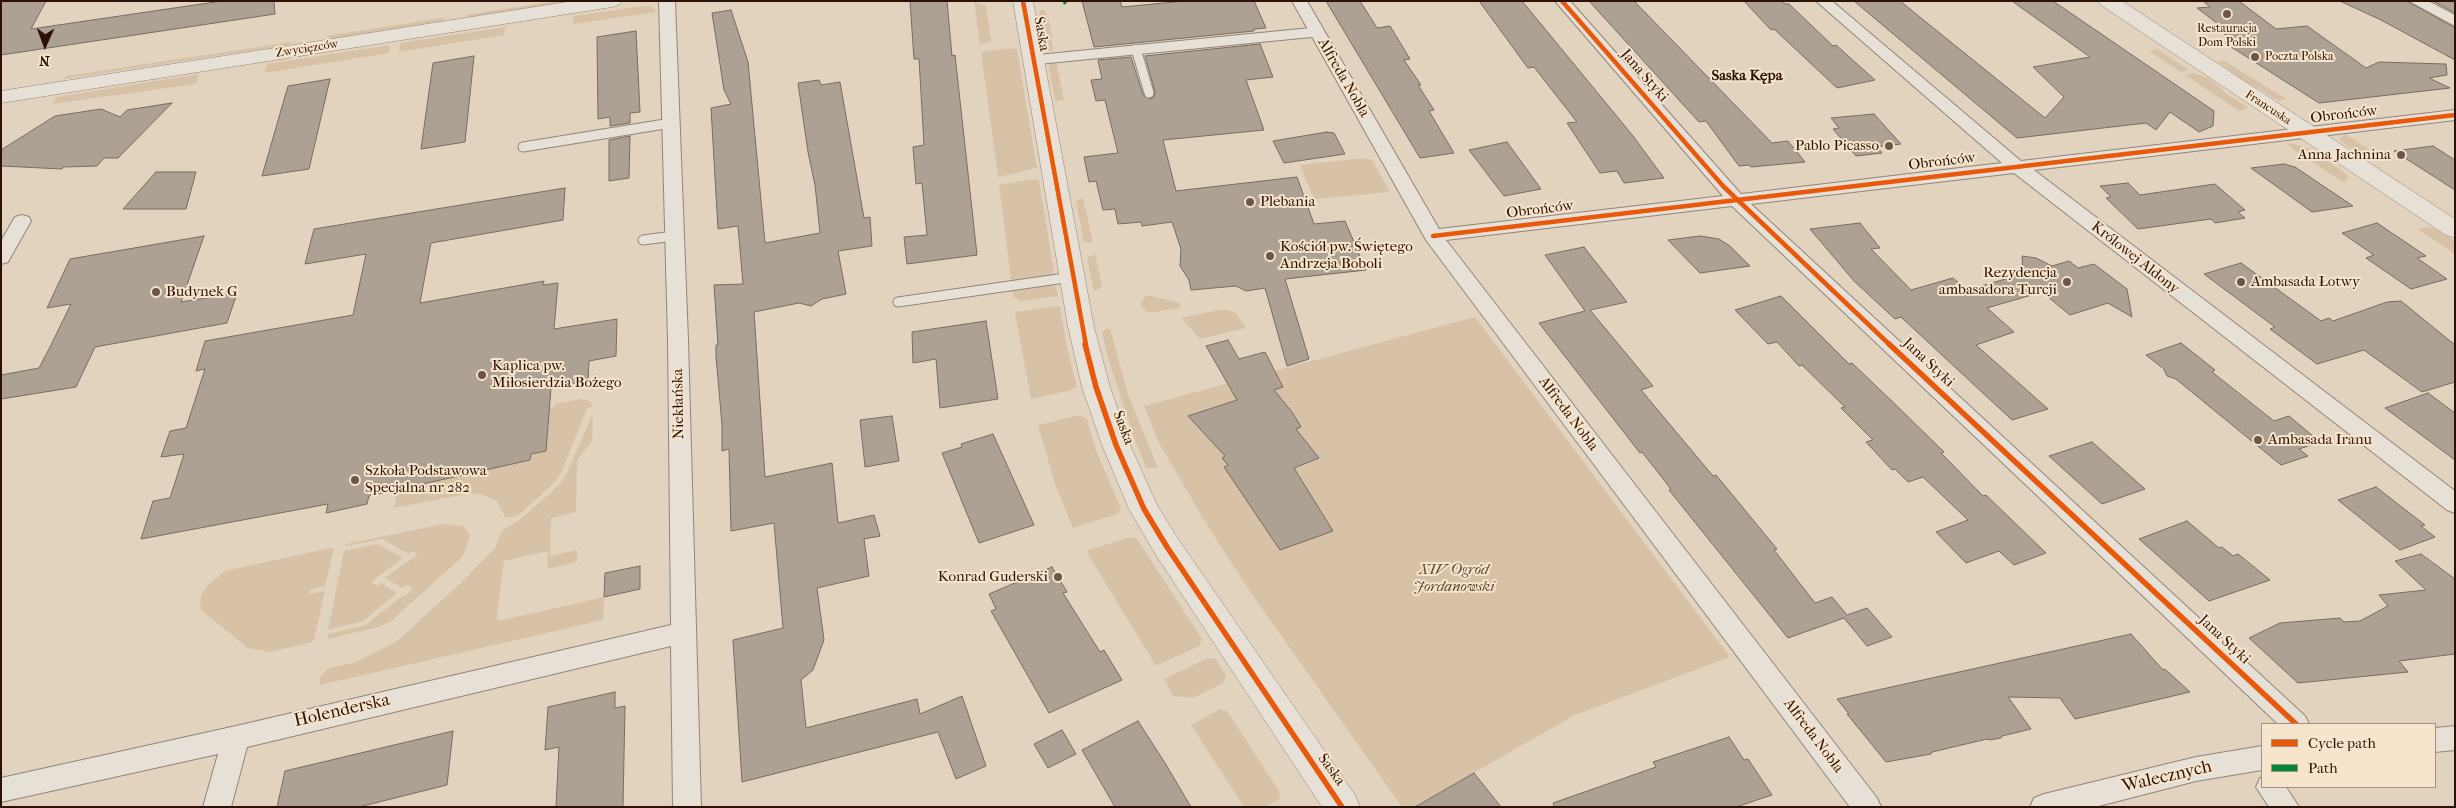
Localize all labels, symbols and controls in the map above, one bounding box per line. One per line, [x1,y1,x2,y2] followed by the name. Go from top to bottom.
[2221,8,2233,20] marker: Restauracja Dom Polski
[1029,15,1053,53] street label: Saska
[20,20,70,70] north arrow
[2197,22,2257,50] place label: Restauracja Dom Polski
[1313,35,1373,121] street label: Alfreda Nobla
[275,37,339,61] street label: Zwycięzców
[1616,46,1672,106] street label: Jana Styki
[2265,50,2333,64] place label: Poczta Polska
[2249,51,2261,63] marker: Poczta Polska
[39,52,50,69] text: N
[1711,67,1783,85] district label: Saska Kępa
[2242,88,2294,128] street label: Francuska
[2310,102,2378,128] street label: Obrońców
[1795,137,1879,155] place label: Pablo Picasso
[1883,140,1895,152] marker: Pablo Picasso
[2298,146,2391,164] place label: Anna Jachnina
[1908,149,1976,175] street label: Obrońców
[2395,149,2407,161] marker: Anna Jachnina
[1260,193,1315,211] place label: Plebania
[1244,196,1256,208] marker: Plebania
[1506,197,1574,223] street label: Obrońców
[2087,218,2183,298] street label: Królowej Aldony
[1280,238,1413,273] place label: Kościół pw. Świętego Andrzeja Boboli
[1264,250,1276,262] marker: Kościół pw. Świętego Andrzeja Boboli
[1939,264,2057,299] place label: Rezydencja ambasadora Turcji
[2251,273,2360,291] place label: Ambasada Łotwy
[2061,276,2073,288] marker: Rezydencja ambasadora Turcji
[2235,276,2247,288] marker: Ambasada Łotwy
[166,283,238,301] place label: Budynek G
[150,286,162,298] marker: Budynek G
[1898,335,1958,391] street label: Jana Styki
[492,357,622,392] place label: Kaplica pw. Miłosierdzia Bożego
[476,369,488,381] marker: Kaplica pw. Miłosierdzia Bożego
[669,369,689,439] street label: Niekłańska
[1534,373,1602,455] street label: Alfreda Nobla
[1108,409,1138,447] street label: Saska
[2268,431,2372,449] place label: Ambasada Iranu
[2252,434,2264,446] marker: Ambasada Iranu
[365,462,487,497] place label: Szkoła Podstawowa Specjalna nr 282
[349,474,361,486] marker: Szkoła Podstawowa Specjalna nr 282
[1414,561,1494,596] park label: XIV Ogród Jordanowski
[938,568,1048,586] place label: Konrad Guderski
[1052,571,1064,583] marker: Konrad Guderski
[2194,612,2254,668] street label: Jana Styki
[292,689,392,733] street label: Holenderska
[1779,695,1847,777] street label: Alfreda Nobla
[2261,723,2436,788] legend
[2308,734,2376,752] text: Cycle path
[1313,751,1349,789] street label: Saska
[2120,756,2214,798] street label: Walecznych
[2308,759,2338,777] text: Path

